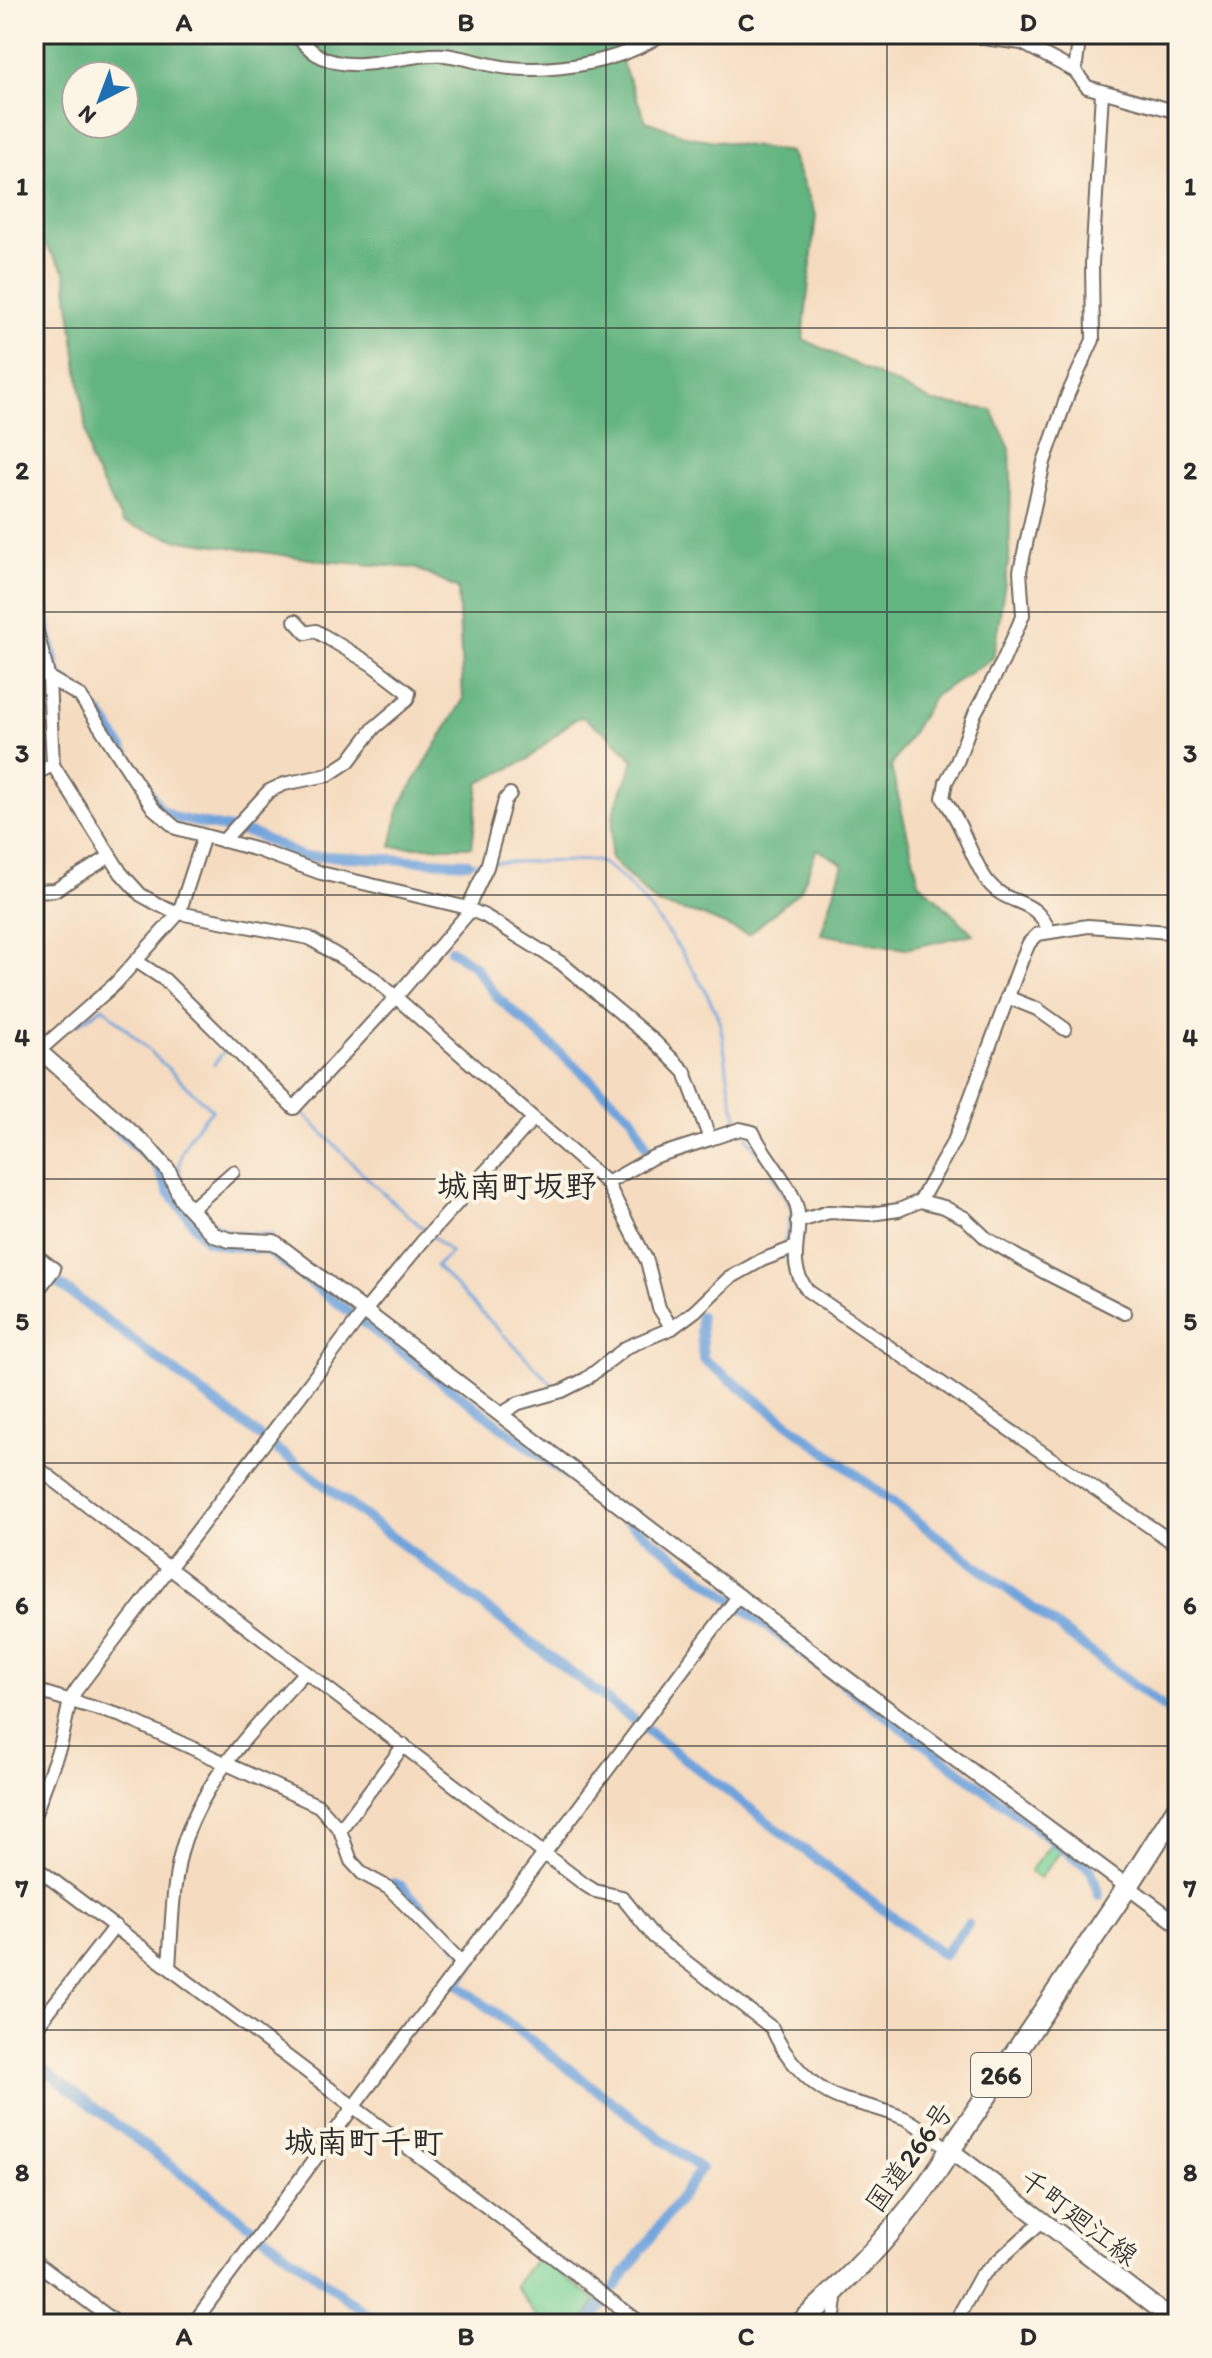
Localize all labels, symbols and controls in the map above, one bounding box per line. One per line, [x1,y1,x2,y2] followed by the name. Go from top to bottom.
[175,6,193,38] text: A
[458,6,475,38] text: B
[738,6,755,38] text: C
[1019,6,1037,38] text: D
[60,60,140,140] north arrow
[72,99,102,129] text: N
[16,170,28,202] text: 1
[1184,170,1196,202] text: 1
[15,454,29,486] text: 2
[1183,454,1197,486] text: 2
[15,737,29,769] text: 3
[1183,737,1197,769] text: 3
[14,1021,30,1053] text: 4
[1182,1021,1198,1053] text: 4
[437,1167,597,1205] district label: 城南町坂野
[15,1305,29,1337] text: 5
[1183,1305,1197,1337] text: 5
[15,1589,29,1621] text: 6
[1183,1589,1197,1621] text: 6
[15,1872,29,1904] text: 7
[1183,1872,1197,1904] text: 7
[971,2053,1031,2097] road number: 266
[858,2095,960,2219] street label: 国道266号
[284,2123,444,2161] district label: 城南町千町
[15,2156,29,2188] text: 8
[1183,2156,1197,2188] text: 8
[1013,2161,1145,2273] street label: 千町廻江線
[175,2320,193,2352] text: A
[458,2320,475,2352] text: B
[738,2320,755,2352] text: C
[1019,2320,1037,2352] text: D

